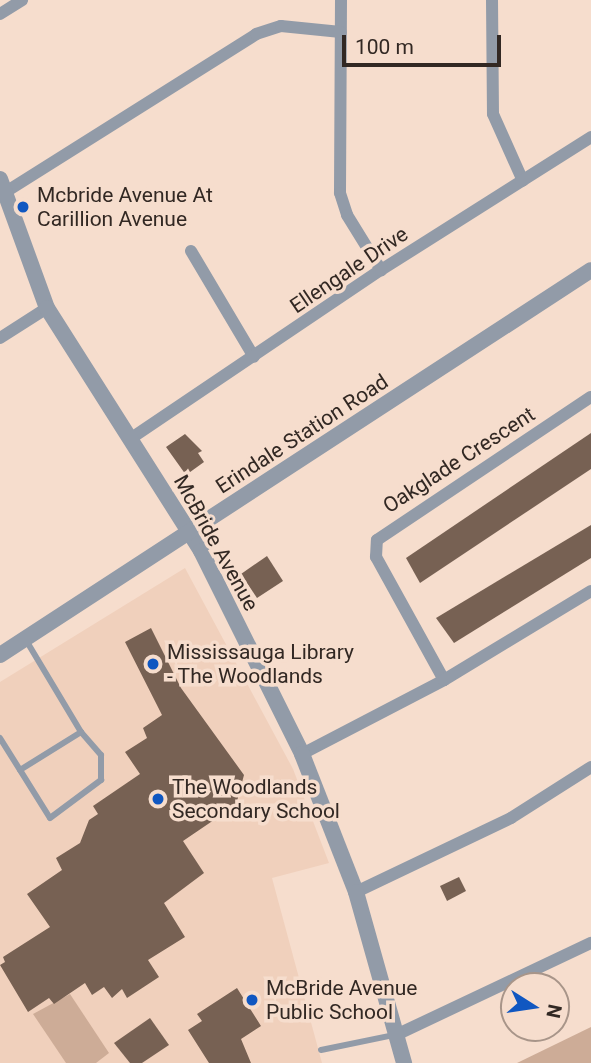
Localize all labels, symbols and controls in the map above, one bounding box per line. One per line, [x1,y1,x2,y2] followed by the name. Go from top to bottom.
[346,21,505,65] scale bar
[355,35,414,59] text: 100 m
[37,182,213,232] place label: Mcbride Avenue At Carillion Avenue
[15,199,31,215] marker: Mcbride Avenue At Carillion Avenue
[285,221,413,319] street label: Ellengale Drive
[211,369,393,499] street label: Erindale Station Road
[378,402,540,518] street label: Oakglade Crescent
[168,471,264,615] street label: McBride Avenue
[167,639,354,689] place label: Mississauga Library - The Woodlands
[145,656,161,672] marker: Mississauga Library - The Woodlands
[172,774,340,824] place label: The Woodlands Secondary School
[150,791,166,807] marker: The Woodlands Secondary School
[500,972,570,1042] north arrow
[266,975,417,1025] place label: McBride Avenue Public School
[244,992,260,1008] marker: McBride Avenue Public School
[541,1002,567,1020] text: N

